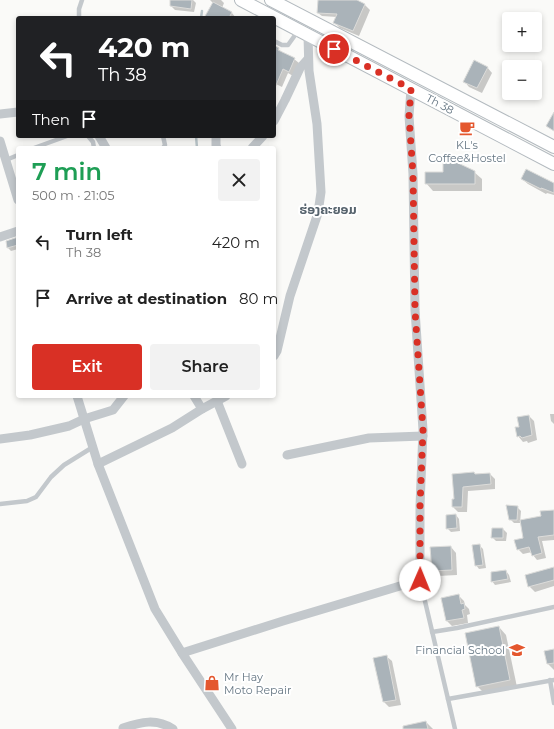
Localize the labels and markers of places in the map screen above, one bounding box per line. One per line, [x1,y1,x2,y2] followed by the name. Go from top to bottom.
[317,32,351,66] pin
[458,119,476,137] cafe icon: KL's Coffee&Hostel
[428,138,506,165] place label: KL's Coffee&Hostel
[508,641,526,659] school or university icon: Financial School
[415,643,505,657] place label: Financial School
[224,670,291,697] place label: Mr Hay Moto Repair
[203,674,221,692] shop icon: Mr Hay Moto Repair

